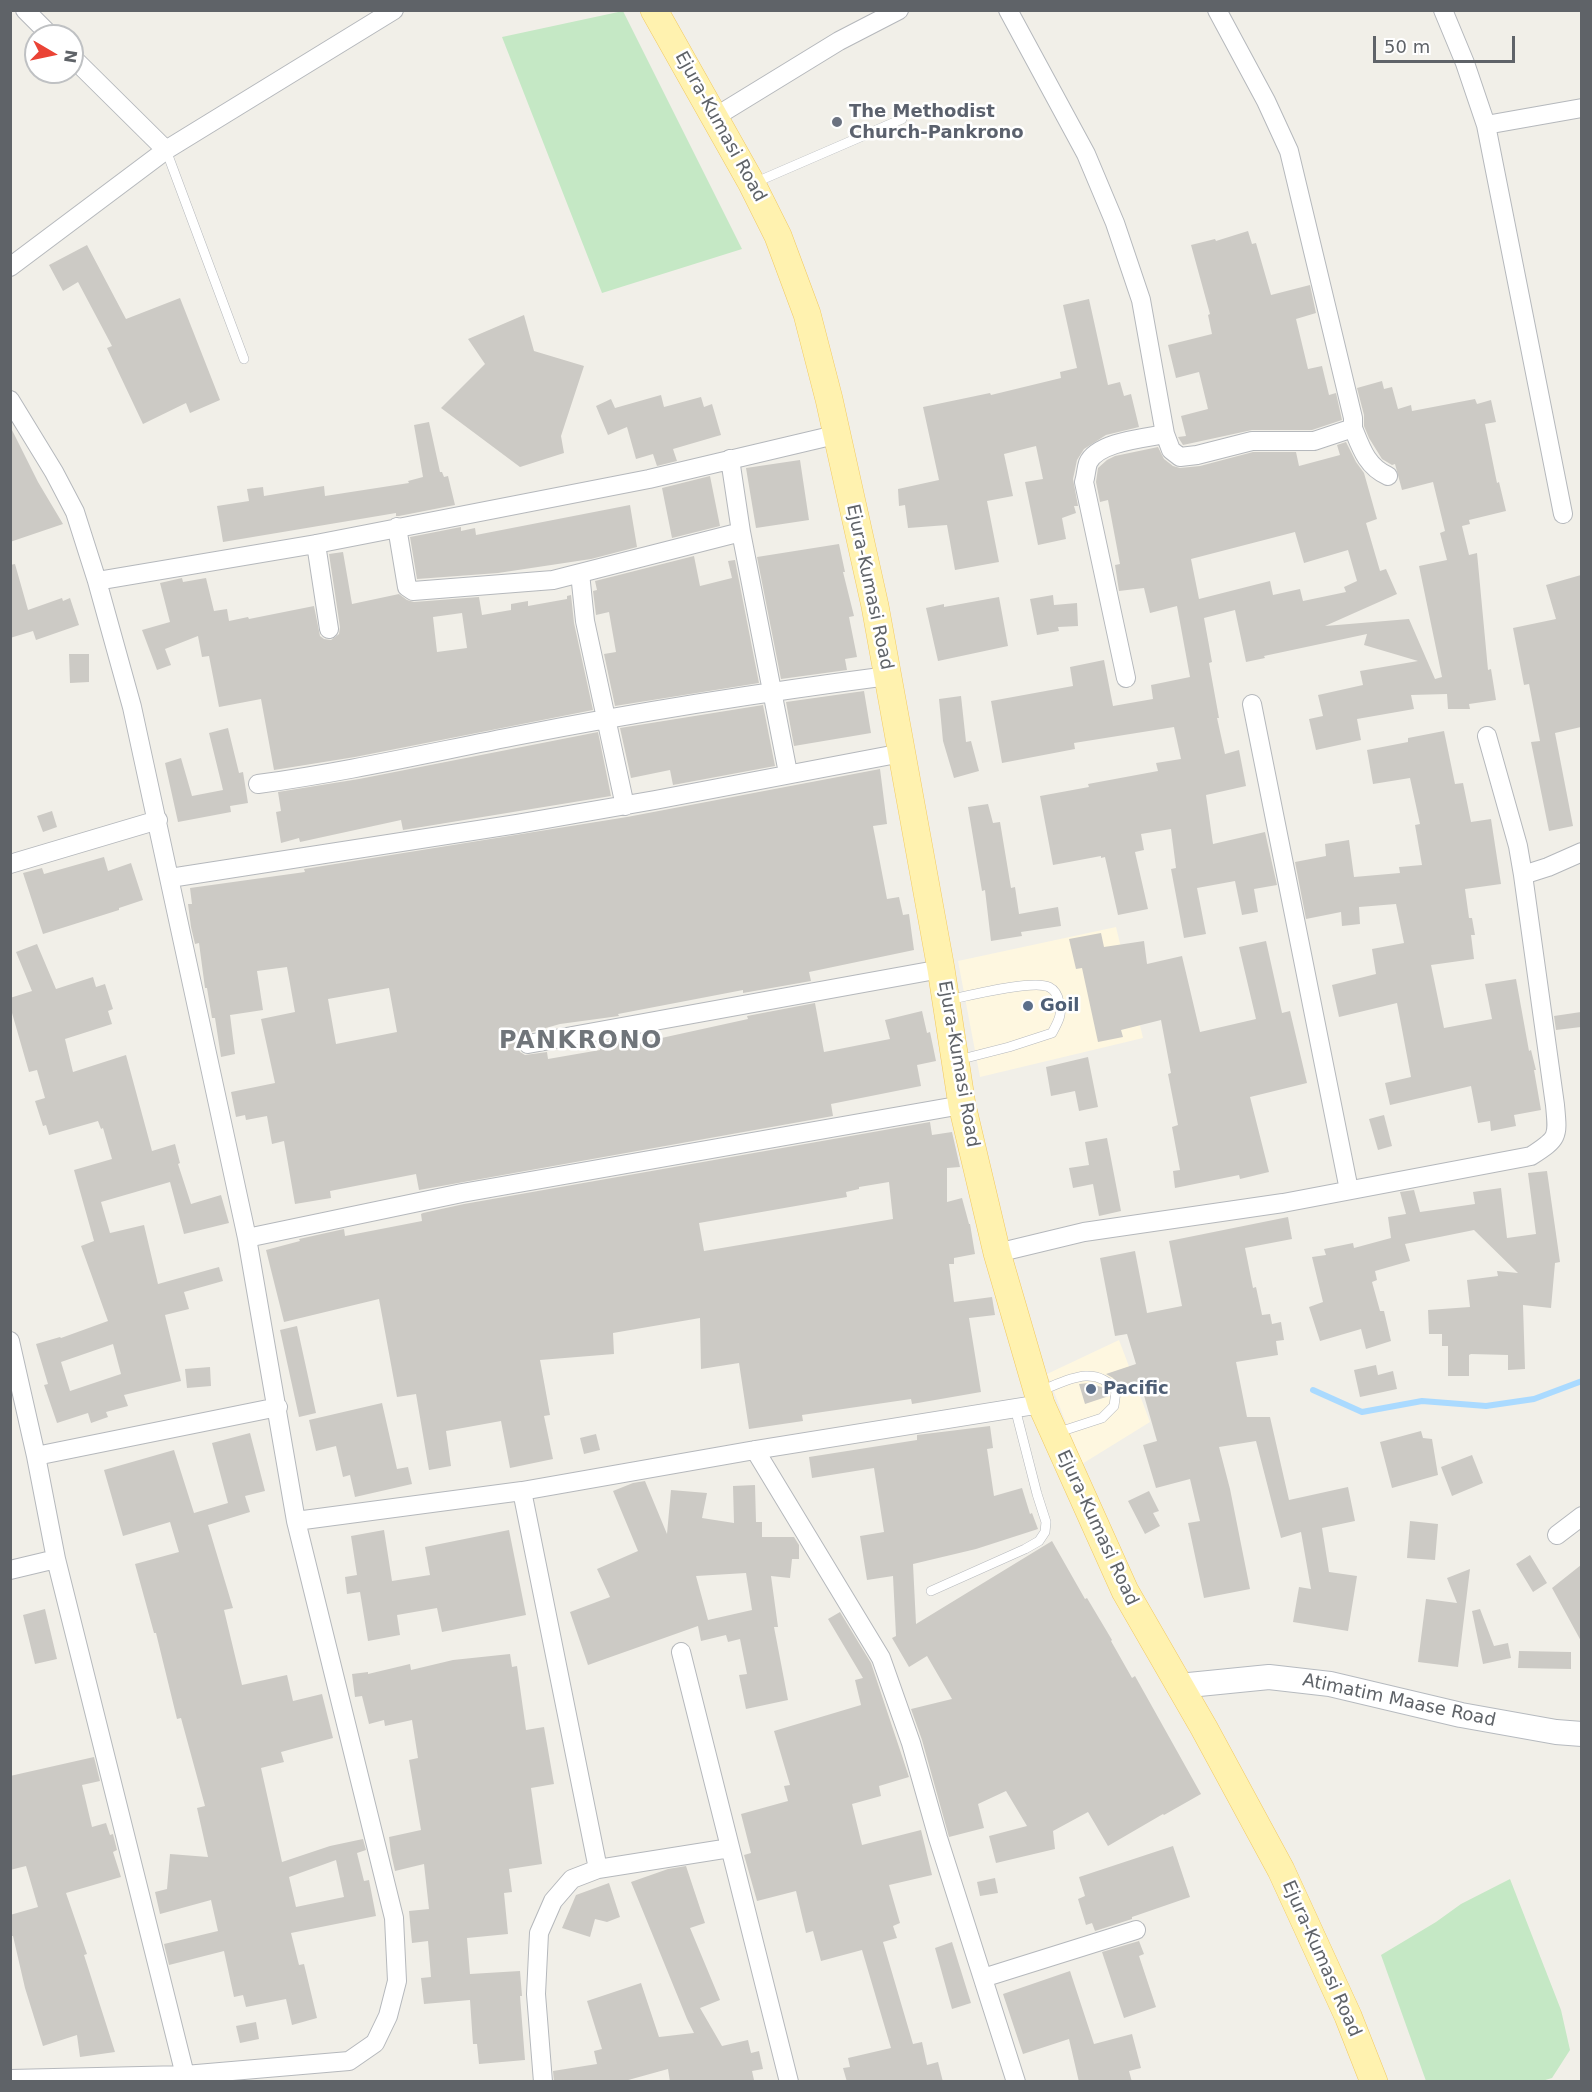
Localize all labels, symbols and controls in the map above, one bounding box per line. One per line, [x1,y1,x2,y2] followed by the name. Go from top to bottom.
[24,24,84,84] north arrow
[1376,24,1518,62] scale bar
[1384,36,1430,57] text: 50 m
[60,48,81,65] text: N
[670,48,770,206] street label: Ejura-Kumasi Road
[849,101,1024,144] place label: The Methodist Church-Pankrono
[830,115,844,129] marker: The Methodist Church-Pankrono
[841,502,897,672] street label: Ejura-Kumasi Road
[933,979,983,1149] street label: Ejura-Kumasi Road
[1040,995,1079,1017] place label: Goil
[1021,999,1035,1013] marker: Goil
[499,1028,663,1056] district label: PANKRONO
[1103,1378,1169,1400] place label: Pacific
[1084,1382,1098,1396] marker: Pacific
[1052,1447,1142,1609] street label: Ejura-Kumasi Road
[1300,1670,1498,1732] street label: Atimatim Maase Road
[1277,1877,1365,2041] street label: Ejura-Kumasi Road

